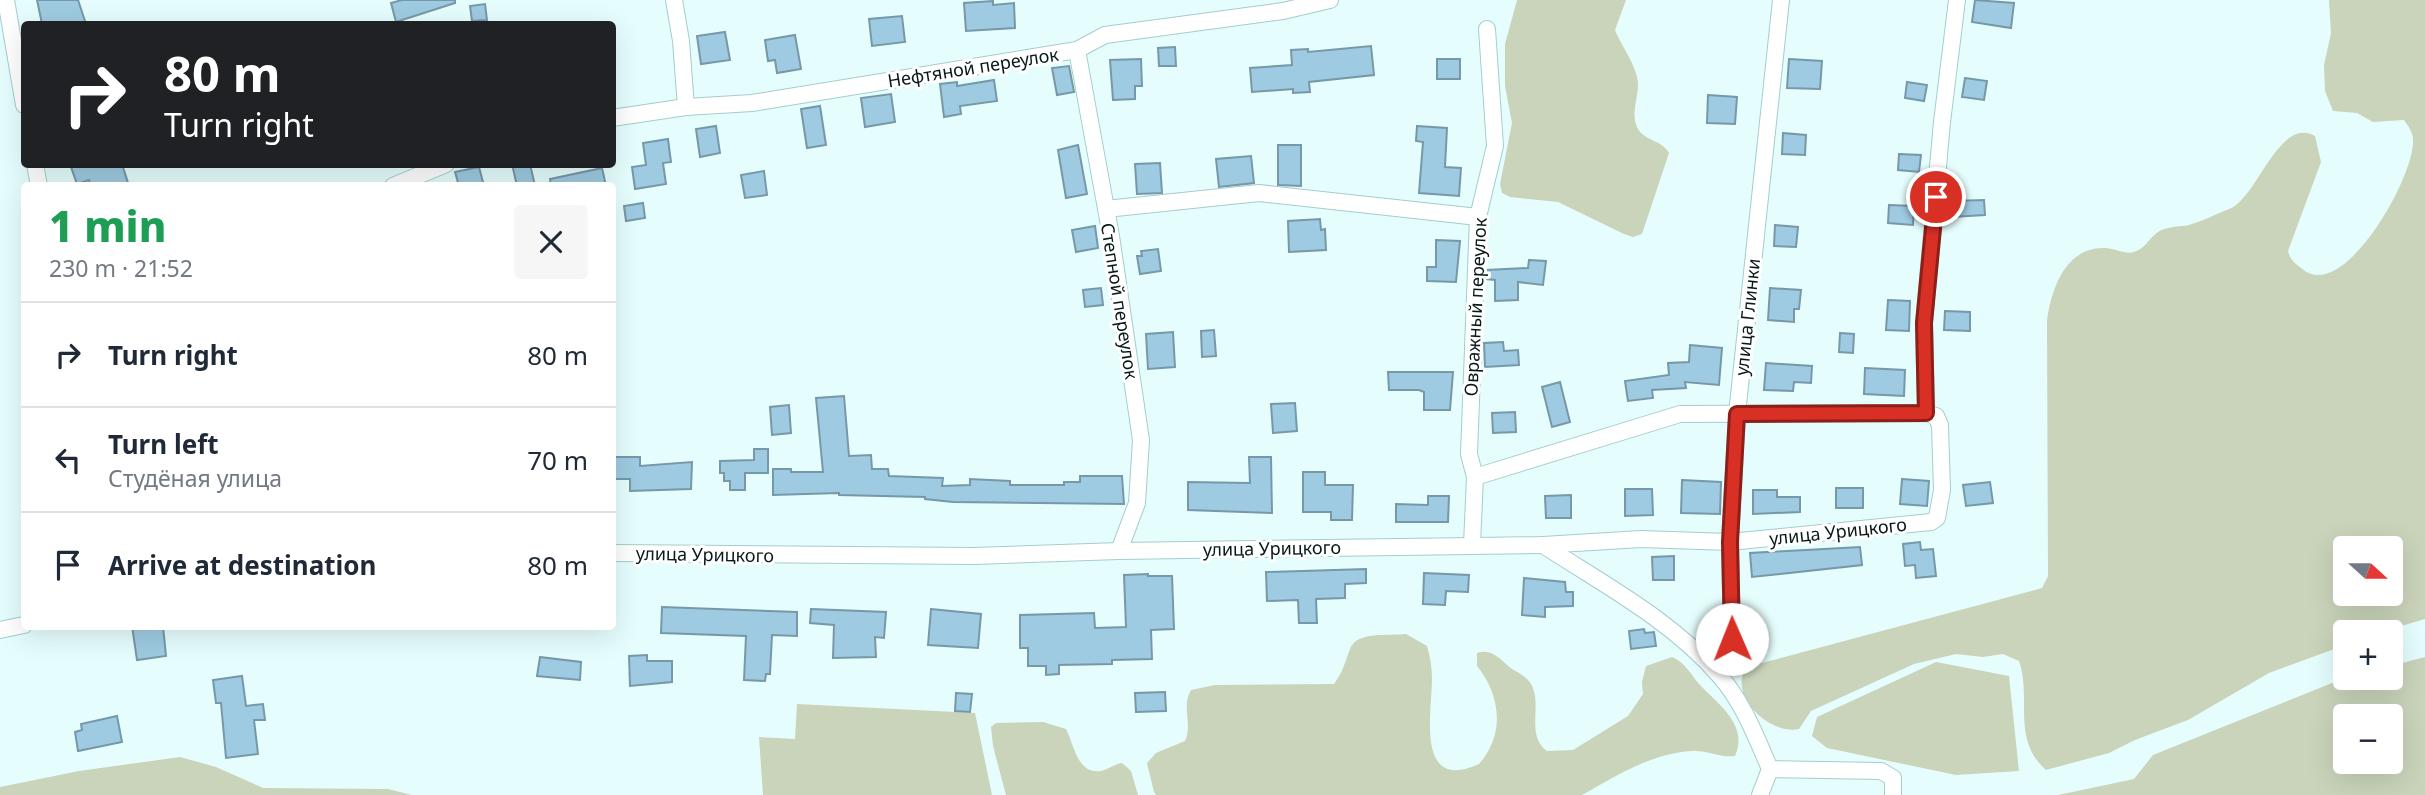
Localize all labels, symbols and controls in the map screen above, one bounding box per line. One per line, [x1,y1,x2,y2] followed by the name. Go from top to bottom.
[164,40,281,106] text: 80 m
[886,42,1061,92] street label: Нефтяной переулок
[49,49,140,140] icon: right
[164,103,314,146] text: Turn right
[1906,167,1966,227] pin
[1917,178,1955,216] icon: arrive
[49,197,166,254] text: 1 min
[514,205,588,279] button: close
[1458,217,1492,397] street label: Овражный переулок
[1096,221,1144,382] street label: Степной переулок
[49,252,193,284] text: 230 m · 21:52
[1729,257,1765,377] street label: улица Глинки
[49,336,87,374] icon: right
[108,337,238,373] text: Turn right
[527,337,588,373] text: 80 m
[108,426,219,462] text: Turn left
[49,441,87,479] icon: left
[527,442,588,478] text: 70 m
[108,462,282,494] text: Студёная улица
[1768,512,1908,550] street label: улица Урицкого
[1203,535,1341,561] street label: улица Урицкого
[2333,536,2403,606] north arrow
[2333,536,2403,774] map controls
[636,541,774,567] street label: улица Урицкого
[49,546,87,584] icon: arrive
[108,547,377,583] text: Arrive at destination
[527,547,588,583] text: 80 m
[1695,602,1769,676] position arrow
[2333,620,2403,690] button: +
[2333,704,2403,774] button: −

